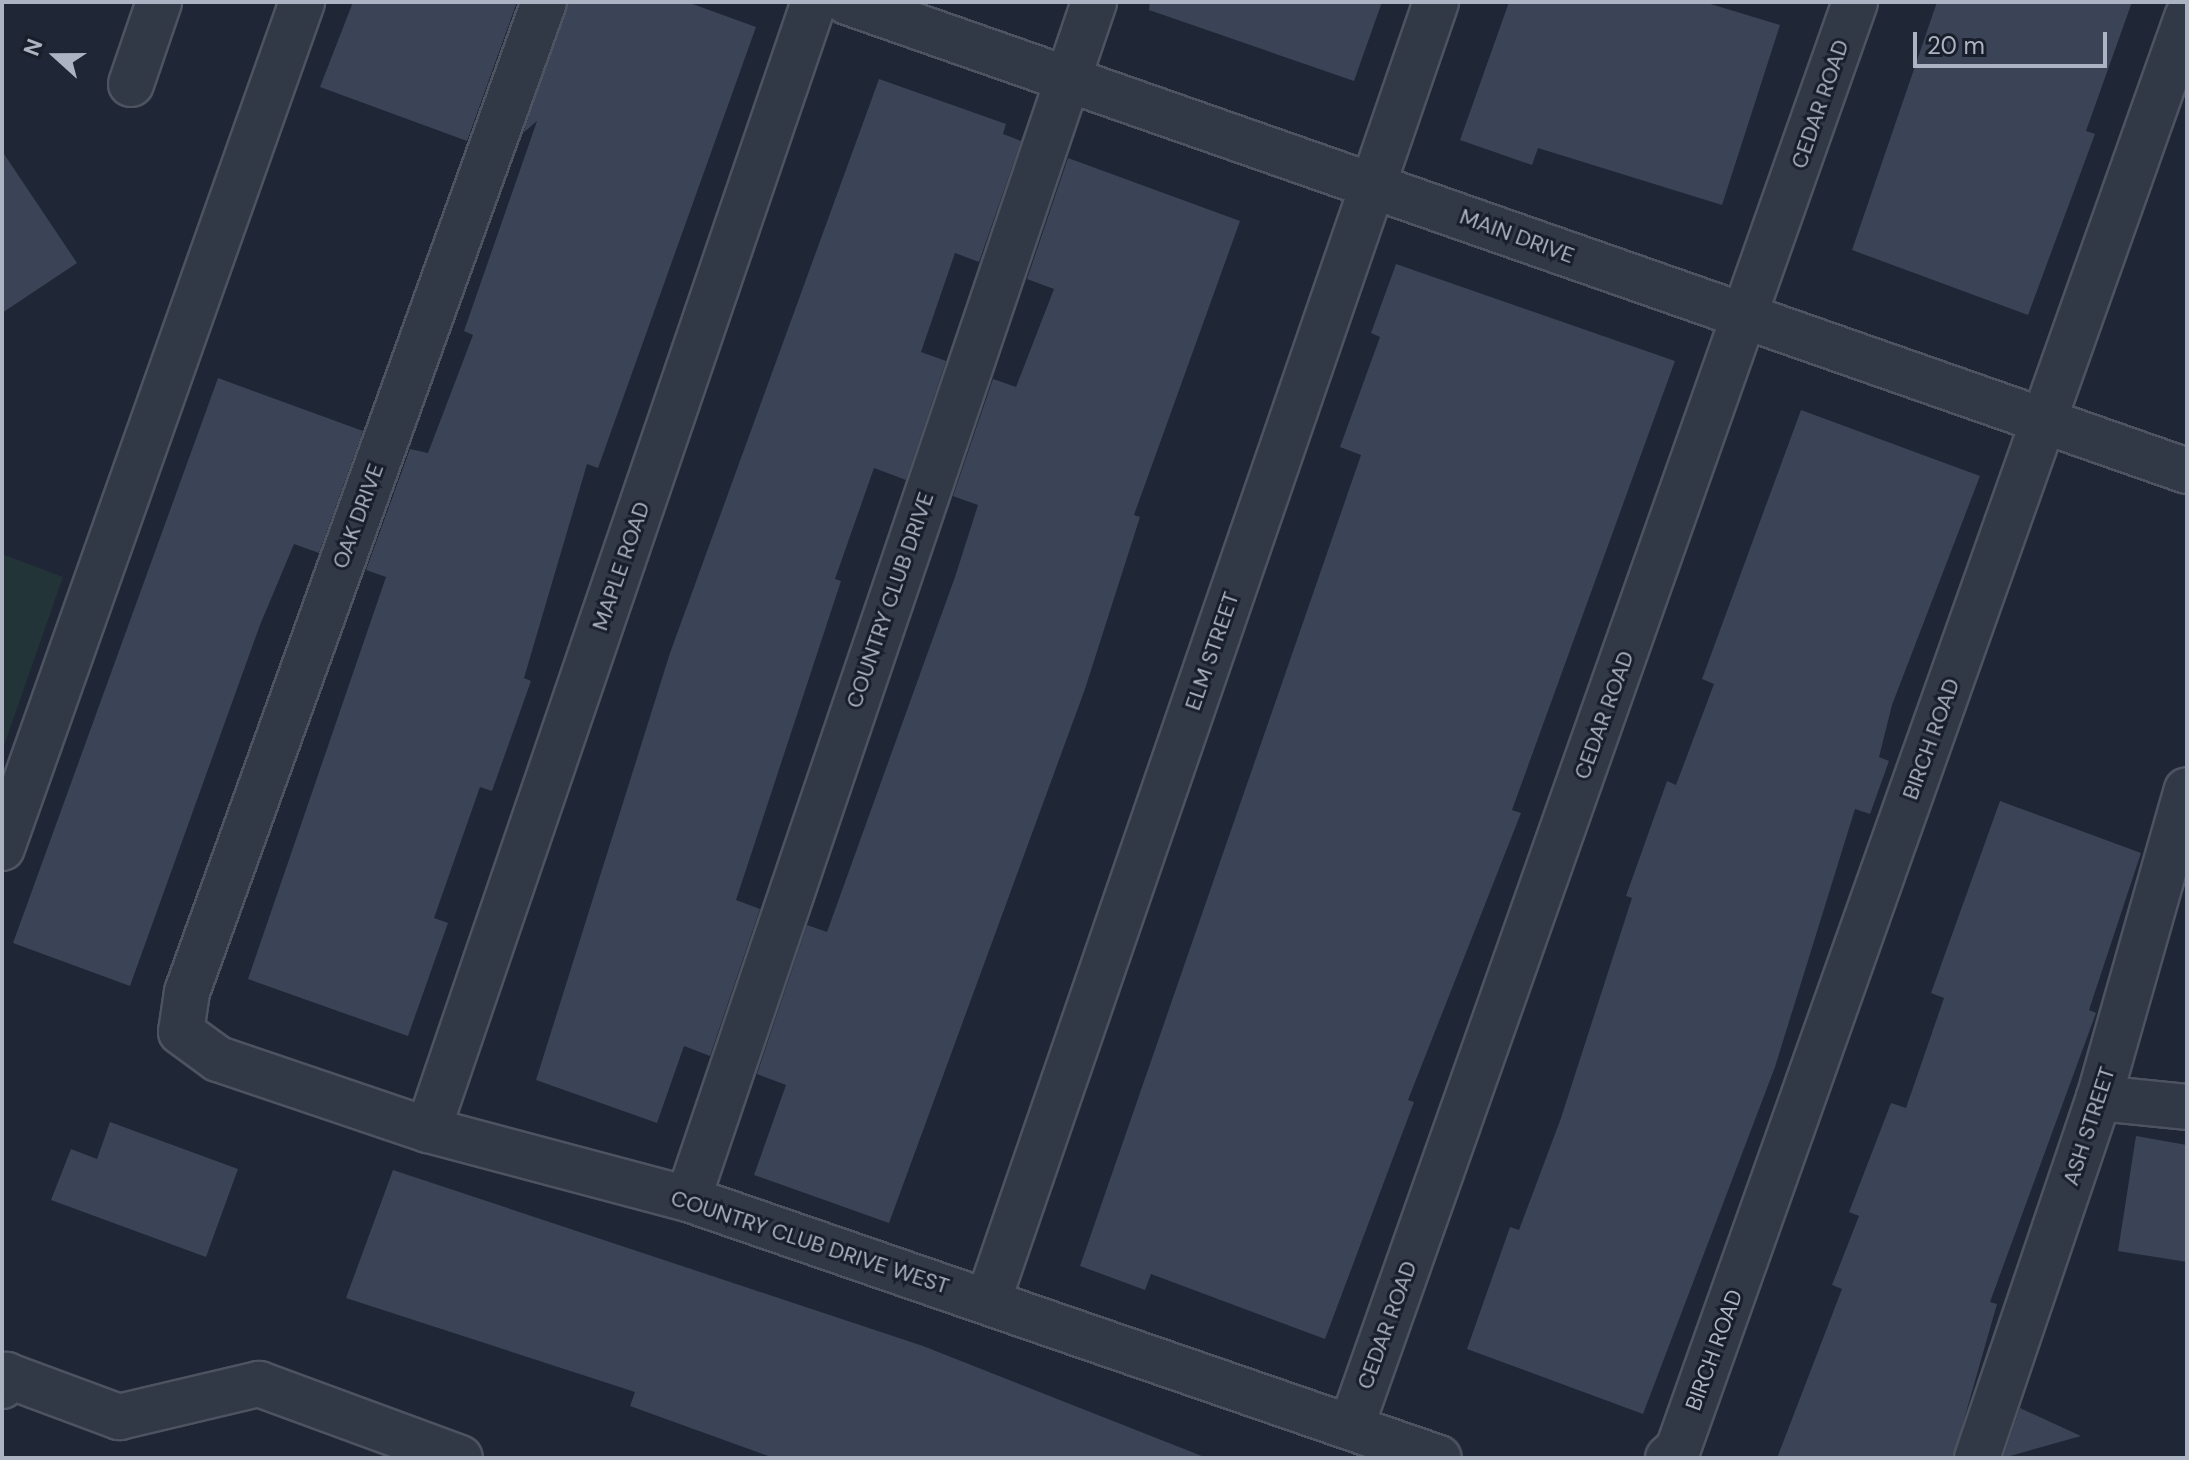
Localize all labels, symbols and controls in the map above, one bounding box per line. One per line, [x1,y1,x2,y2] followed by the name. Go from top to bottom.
[16,16,96,96] north arrow
[1917,16,2111,66] scale bar
[1927,30,1985,61] text: 20 m
[17,35,50,60] text: N
[1786,36,1854,172] street label: CEDAR ROAD
[1456,203,1578,269] street label: MAIN DRIVE
[327,460,389,572] street label: OAK DRIVE
[841,489,939,711] street label: COUNTRY CLUB DRIVE
[587,498,655,634] street label: MAPLE ROAD
[1179,588,1245,714] street label: ELM STREET
[1569,647,1639,783] street label: CEDAR ROAD
[1897,675,1965,803] street label: BIRCH ROAD
[2057,1063,2121,1189] street label: ASH STREET
[668,1185,952,1299] street label: COUNTRY CLUB DRIVE WEST
[1352,1257,1422,1393] street label: CEDAR ROAD
[1680,1286,1748,1414] street label: BIRCH ROAD

